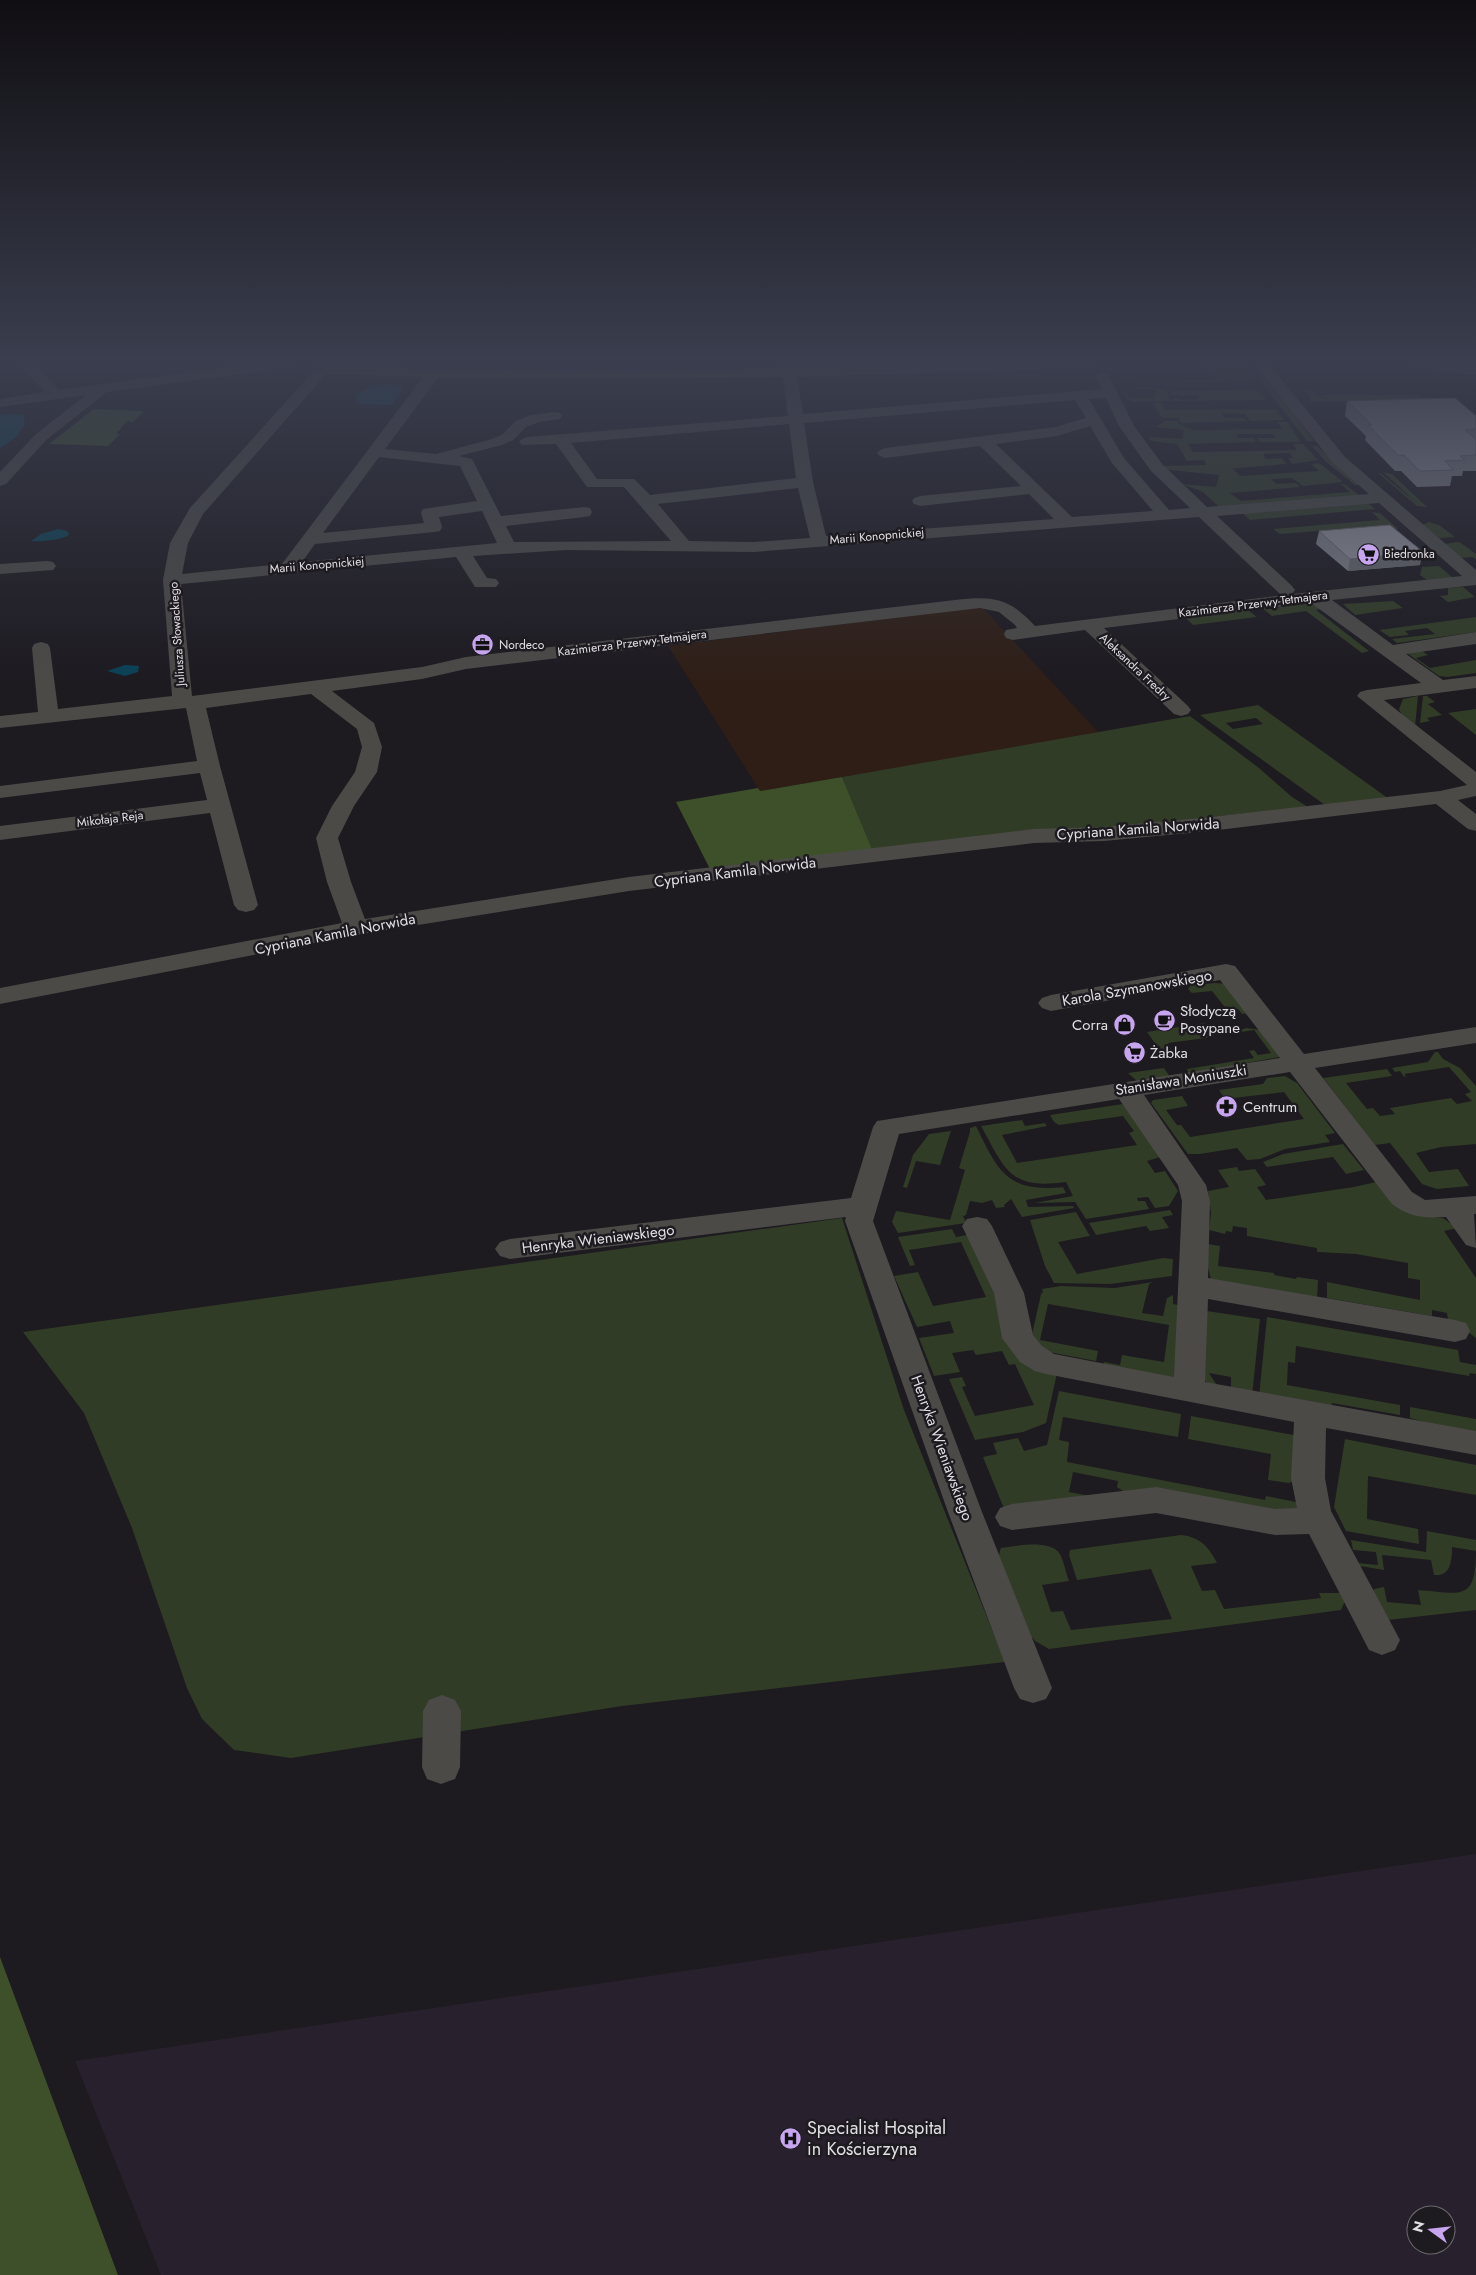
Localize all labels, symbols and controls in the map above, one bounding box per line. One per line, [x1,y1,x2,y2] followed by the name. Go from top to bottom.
[829,523,925,549] street label: Marii Konopnickiej
[1356,542,1380,566] supermarket icon: Biedronka
[1384,545,1435,563] place label: Biedronka
[269,552,365,578] street label: Marii Konopnickiej
[164,581,190,689] street label: Juliusza Słowackiego
[1177,586,1329,622] street label: Kazimierza Przerwy-Tetmajera
[556,625,708,661] street label: Kazimierza Przerwy-Tetmajera
[1095,629,1175,705] street label: Aleksandra Fredry
[471,633,495,657] office icon: Nordeco
[499,636,545,654] place label: Nordeco
[76,806,145,832] street label: Mikołaja Reja
[1056,812,1220,846] street label: Cypriana Kamila Norwida
[653,851,817,893] street label: Cypriana Kamila Norwida
[253,908,417,960] street label: Cypriana Kamila Norwida
[1060,964,1214,1012] street label: Karola Szymanowskiego
[1180,1000,1240,1039] place label: Słodyczą Posypane
[1152,1008,1176,1032] cafe icon: Słodyczą Posypane
[1112,1013,1136,1037] shop icon: Corra
[1072,1014,1108,1036] place label: Corra
[1122,1041,1146,1065] supermarket icon: Żabka
[1150,1042,1188,1064] place label: Żabka
[1114,1059,1248,1101] street label: Stanisława Moniuszki
[1215,1095,1239,1119] pharmacy icon: Centrum
[1243,1096,1297,1118] place label: Centrum
[521,1219,675,1259] street label: Henryka Wieniawskiego
[905,1372,979,1524] street label: Henryka Wieniawskiego
[807,2115,946,2162] place label: Specialist Hospital in Kościerzyna
[779,2126,803,2150] hospital icon: Specialist Hospital in Kościerzyna
[1406,2205,1456,2255] north arrow
[1407,2219,1430,2235] text: N

